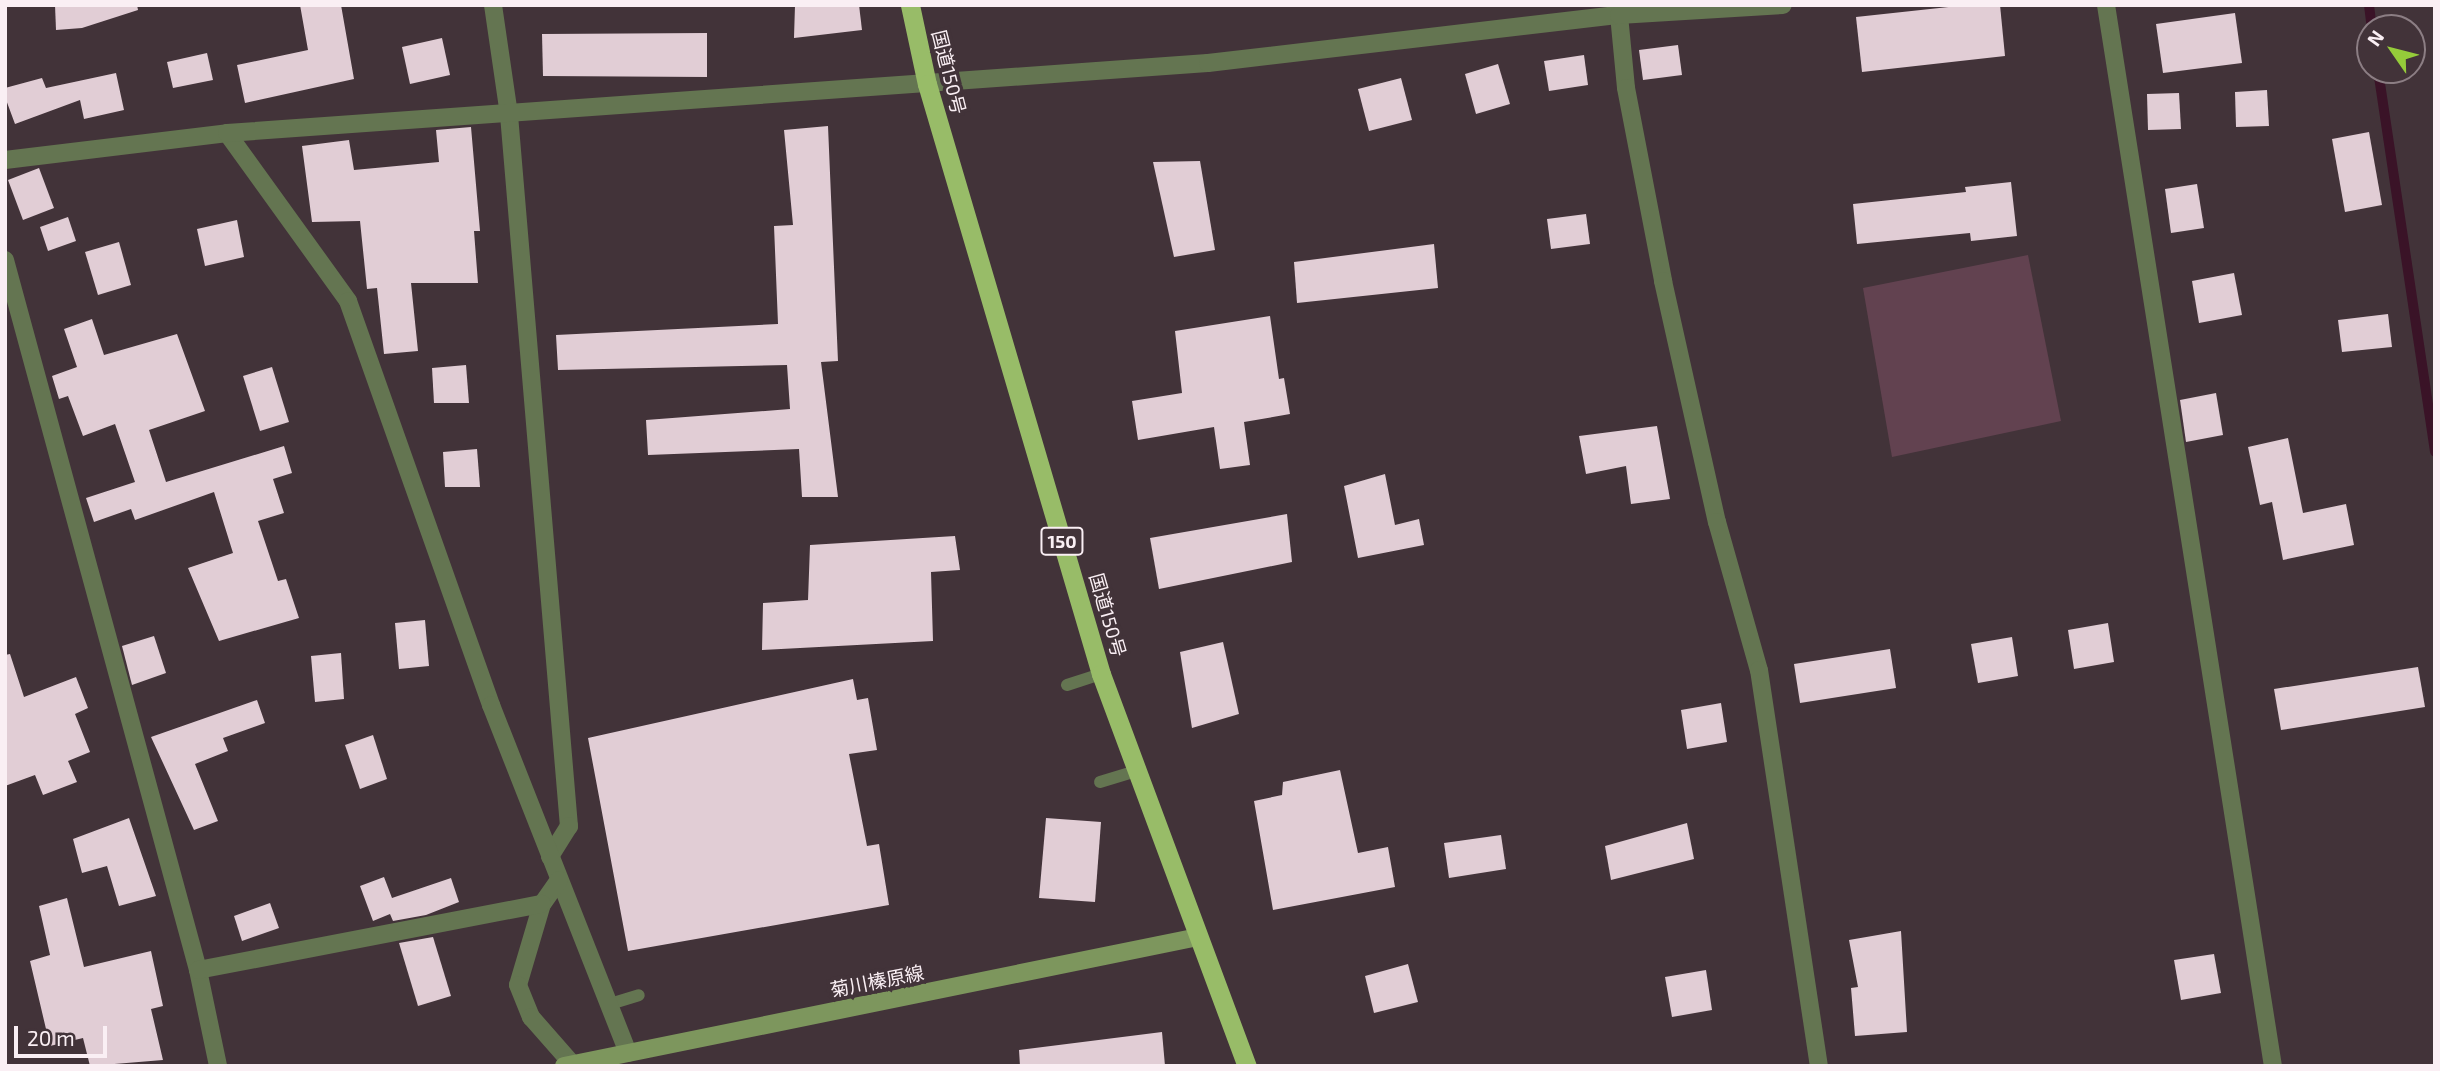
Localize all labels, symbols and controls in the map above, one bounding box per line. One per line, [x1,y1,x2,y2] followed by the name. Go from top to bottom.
[2356,14,2426,84] north arrow
[2362,26,2388,50] text: N
[928,27,970,117] street label: 国道150号
[1039,526,1085,556] road number: 150
[1085,570,1131,660] street label: 国道150号
[828,961,926,1001] street label: 菊川榛原線
[18,1012,110,1056] scale bar
[27,1025,75,1050] text: 20 m

